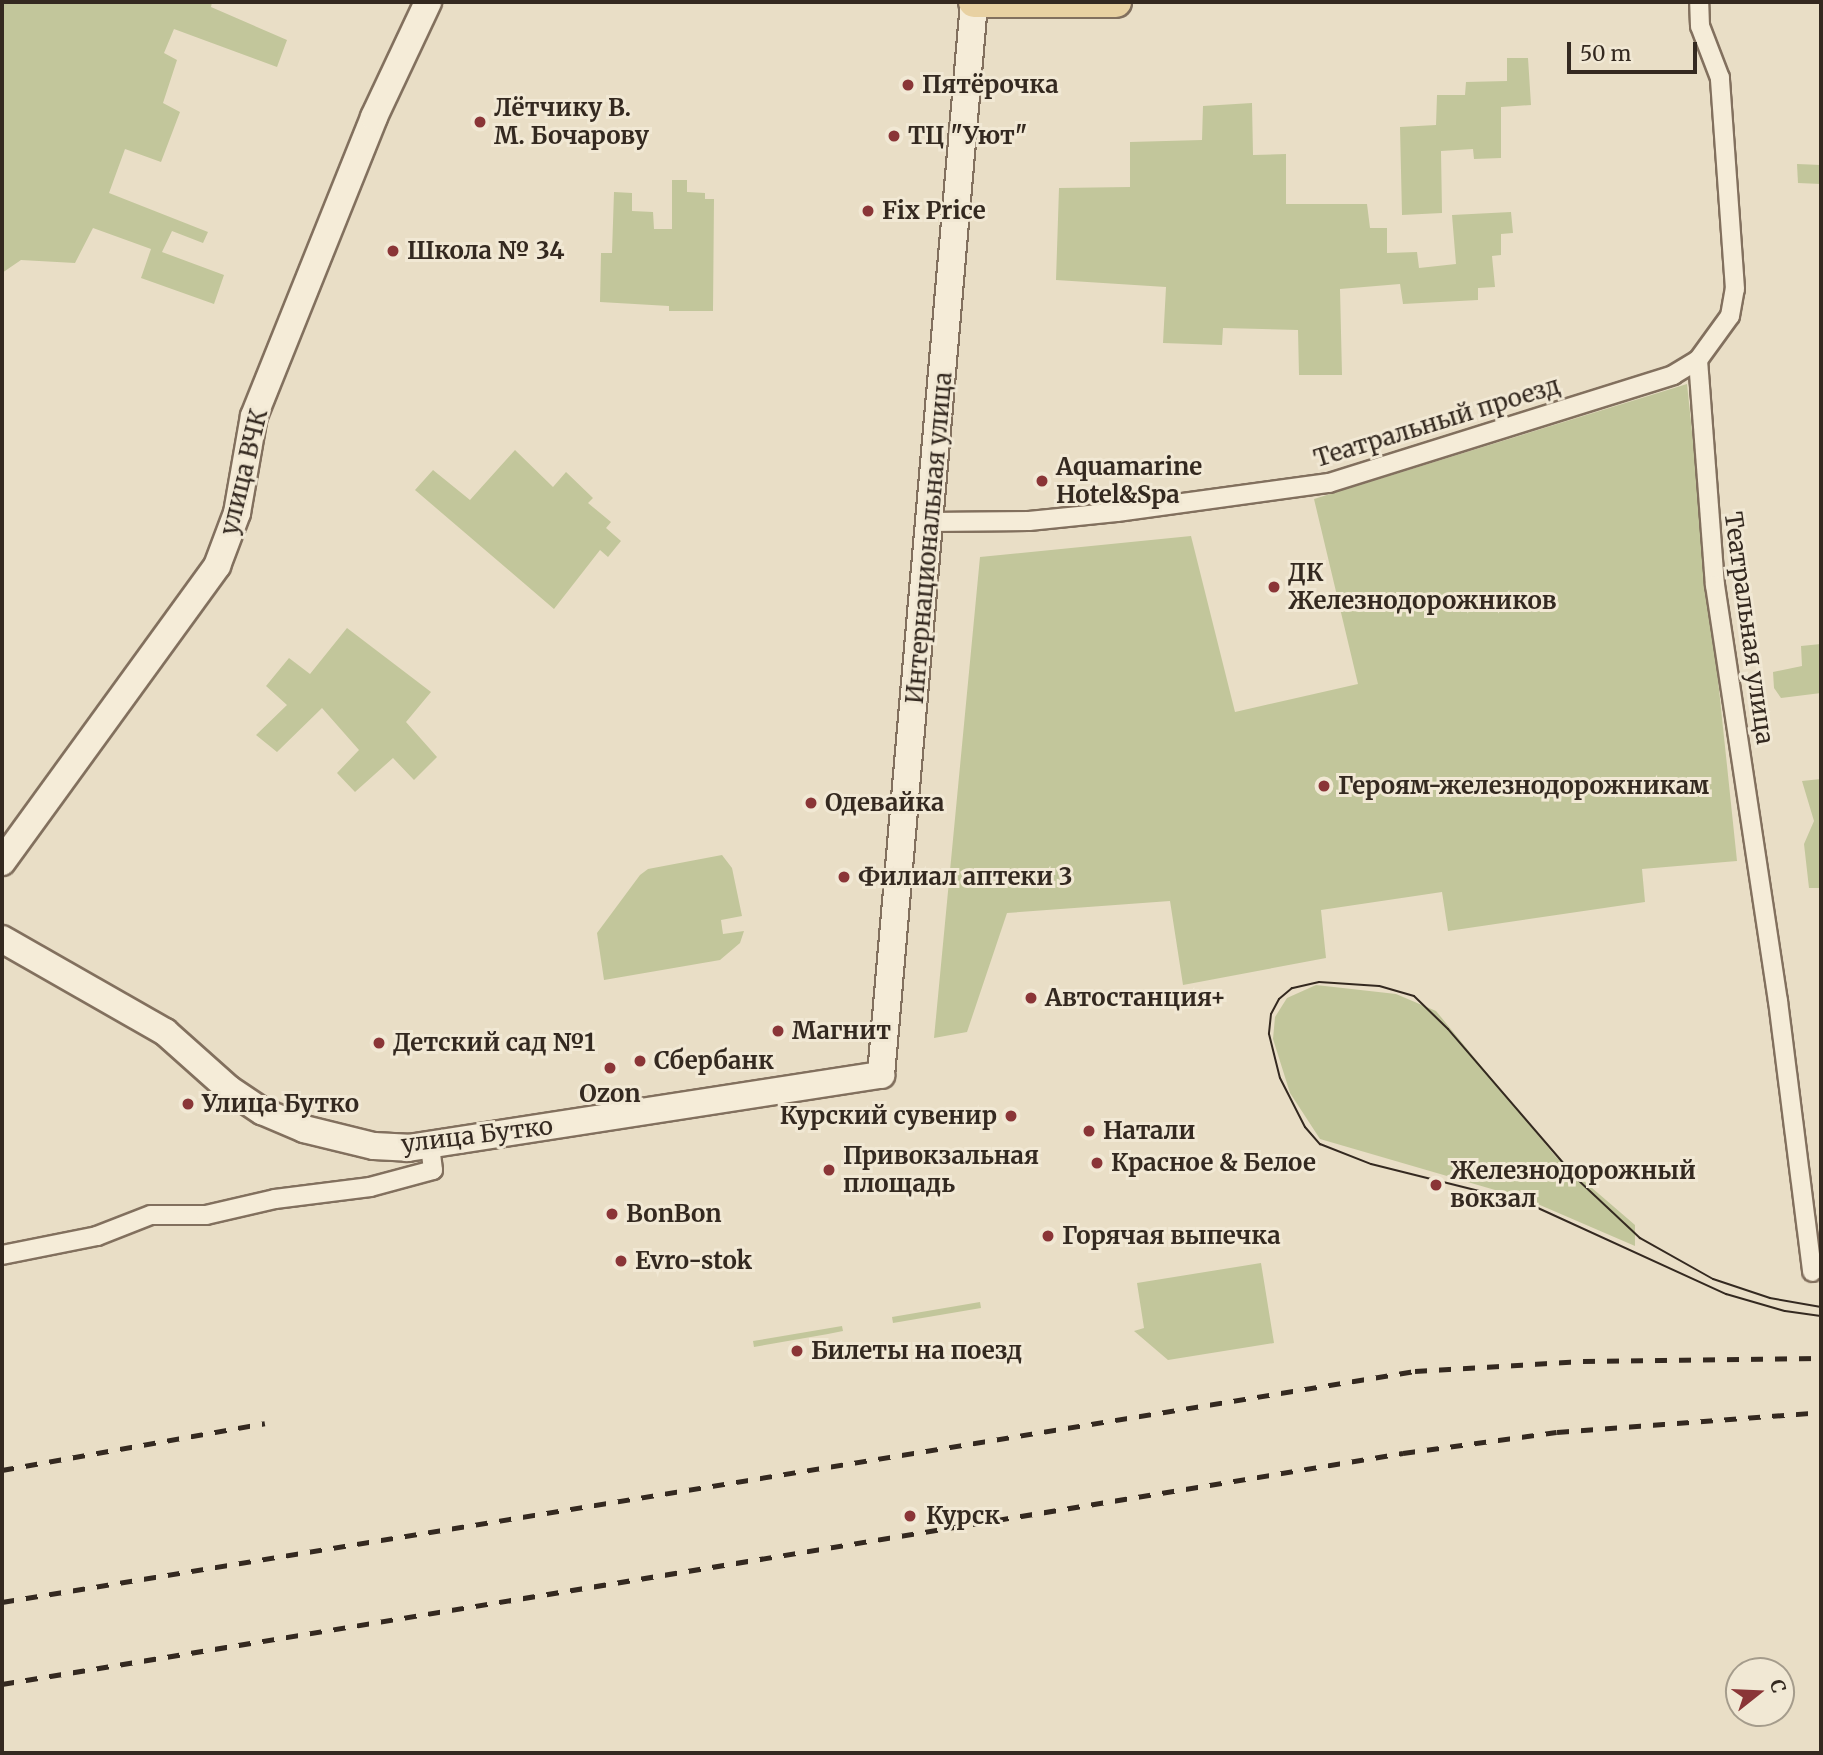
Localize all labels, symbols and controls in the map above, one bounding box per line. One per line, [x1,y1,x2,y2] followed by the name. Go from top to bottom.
[1571,28,1700,72] scale bar
[1580,40,1631,67] text: 50 m
[922,71,1059,99] place label: Пятёрочка
[900,77,916,93] marker: Пятёрочка
[494,94,649,150] place label: Лётчику В. М. Бочарову
[472,114,488,130] marker: Лётчику В. М. Бочарову
[908,122,1027,150] place label: ТЦ "Уют"
[886,128,902,144] marker: ТЦ "Уют"
[882,197,986,225] place label: Fix Price
[860,203,876,219] marker: Fix Price
[407,237,565,265] place label: Школа № 34
[385,243,401,259] marker: Школа № 34
[900,371,958,705] street label: Интернациональная улица
[1310,371,1564,473] street label: Театральный проезд
[214,406,274,538] street label: улица ВЧК
[1056,453,1202,509] place label: Aquamarine Hotel&Spa
[1034,473,1050,489] marker: Aquamarine Hotel&Spa
[1718,510,1780,746] street label: Театральная улица
[1288,559,1556,615] place label: ДК Железнодорожников
[1266,579,1282,595] marker: ДК Железнодорожников
[1338,772,1709,800] place label: Героям-железнодорожникам
[1316,778,1332,794] marker: Героям-железнодорожникам
[825,789,944,817] place label: Одевайка
[803,795,819,811] marker: Одевайка
[858,863,1073,891] place label: Филиал аптеки 3
[836,869,852,885] marker: Филиал аптеки 3
[1045,984,1226,1012] place label: Автостанция+
[1023,990,1039,1006] marker: Автостанция+
[792,1017,891,1045] place label: Магнит
[770,1023,786,1039] marker: Магнит
[393,1029,595,1057] place label: Детский сад №1
[371,1035,387,1051] marker: Детский сад №1
[654,1047,774,1075] place label: Сбербанк
[632,1053,648,1069] marker: Сбербанк
[602,1060,618,1076] marker: Ozon
[579,1080,641,1108] place label: Ozon
[202,1090,359,1118] place label: Улица Бутко
[180,1096,196,1112] marker: Улица Бутко
[780,1102,997,1130] place label: Курский сувенир
[1003,1108,1019,1124] marker: Курский сувенир
[399,1111,555,1159] street label: улица Бутко
[1103,1117,1196,1145] place label: Натали
[1081,1123,1097,1139] marker: Натали
[843,1142,1039,1198] place label: Привокзальная площадь
[1111,1149,1316,1177] place label: Красное & Белое
[1089,1155,1105,1171] marker: Красное & Белое
[1450,1157,1696,1213] place label: Железнодорожный вокзал
[821,1162,837,1178] marker: Привокзальная площадь
[1428,1177,1444,1193] marker: Железнодорожный вокзал
[626,1200,722,1228] place label: BonBon
[604,1206,620,1222] marker: BonBon
[1062,1222,1281,1250] place label: Горячая выпечка
[1040,1228,1056,1244] marker: Горячая выпечка
[635,1247,752,1275] place label: Evro-stok
[613,1253,629,1269] marker: Evro-stok
[811,1337,1022,1365] place label: Билеты на поезд
[789,1343,805,1359] marker: Билеты на поезд
[926,1502,1000,1530] place label: Курск
[900,1506,920,1526] marker: Курск
[1725,1657,1795,1727] north arrow
[1765,1676,1791,1696] text: С

